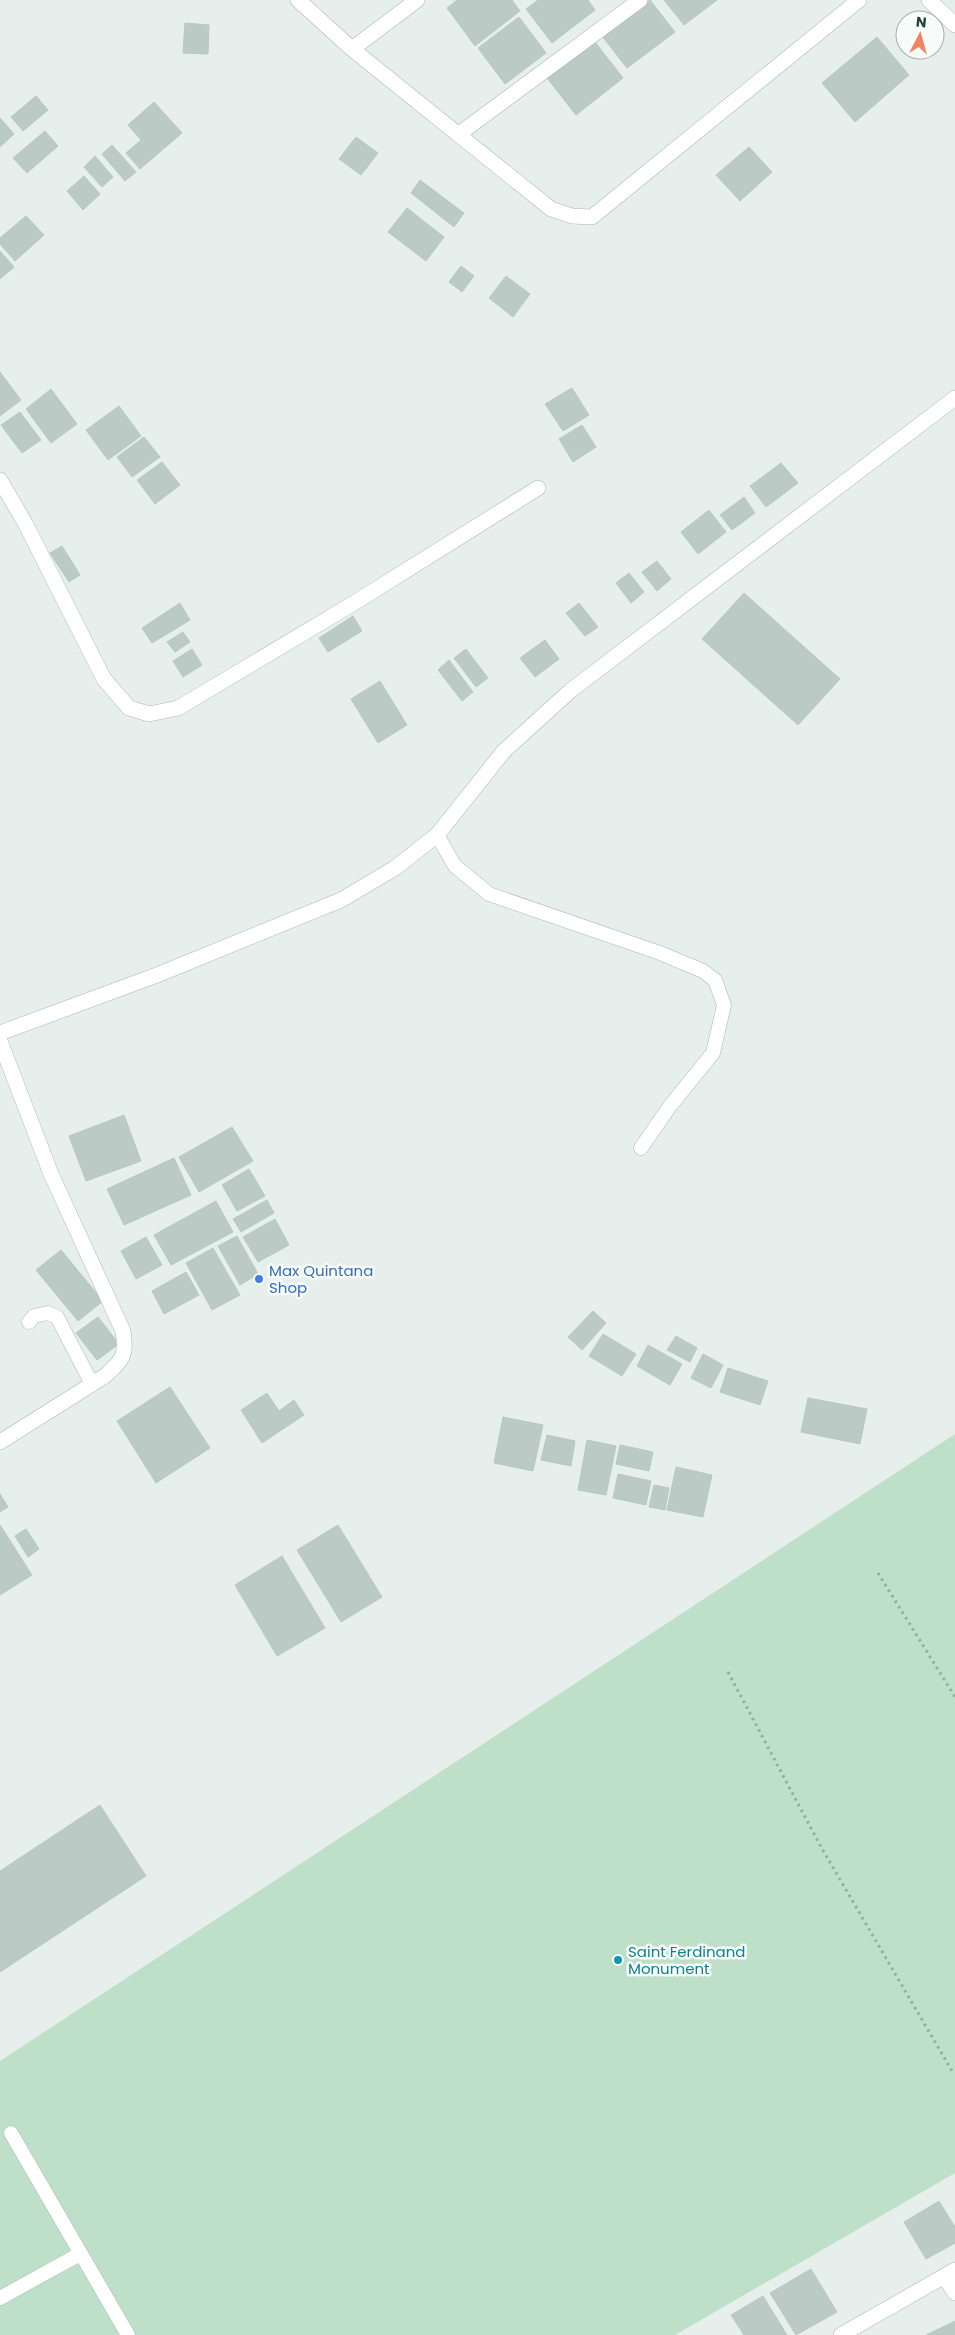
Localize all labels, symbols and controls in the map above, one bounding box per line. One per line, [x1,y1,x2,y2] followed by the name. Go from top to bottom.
[895,10,945,60] north arrow
[915,12,928,33] text: N
[269,1260,373,1298] place label: Max Quintana Shop
[253,1273,265,1285] marker: Max Quintana Shop
[628,1941,745,1979] place label: Saint Ferdinand Monument
[612,1954,624,1966] marker: Saint Ferdinand Monument

